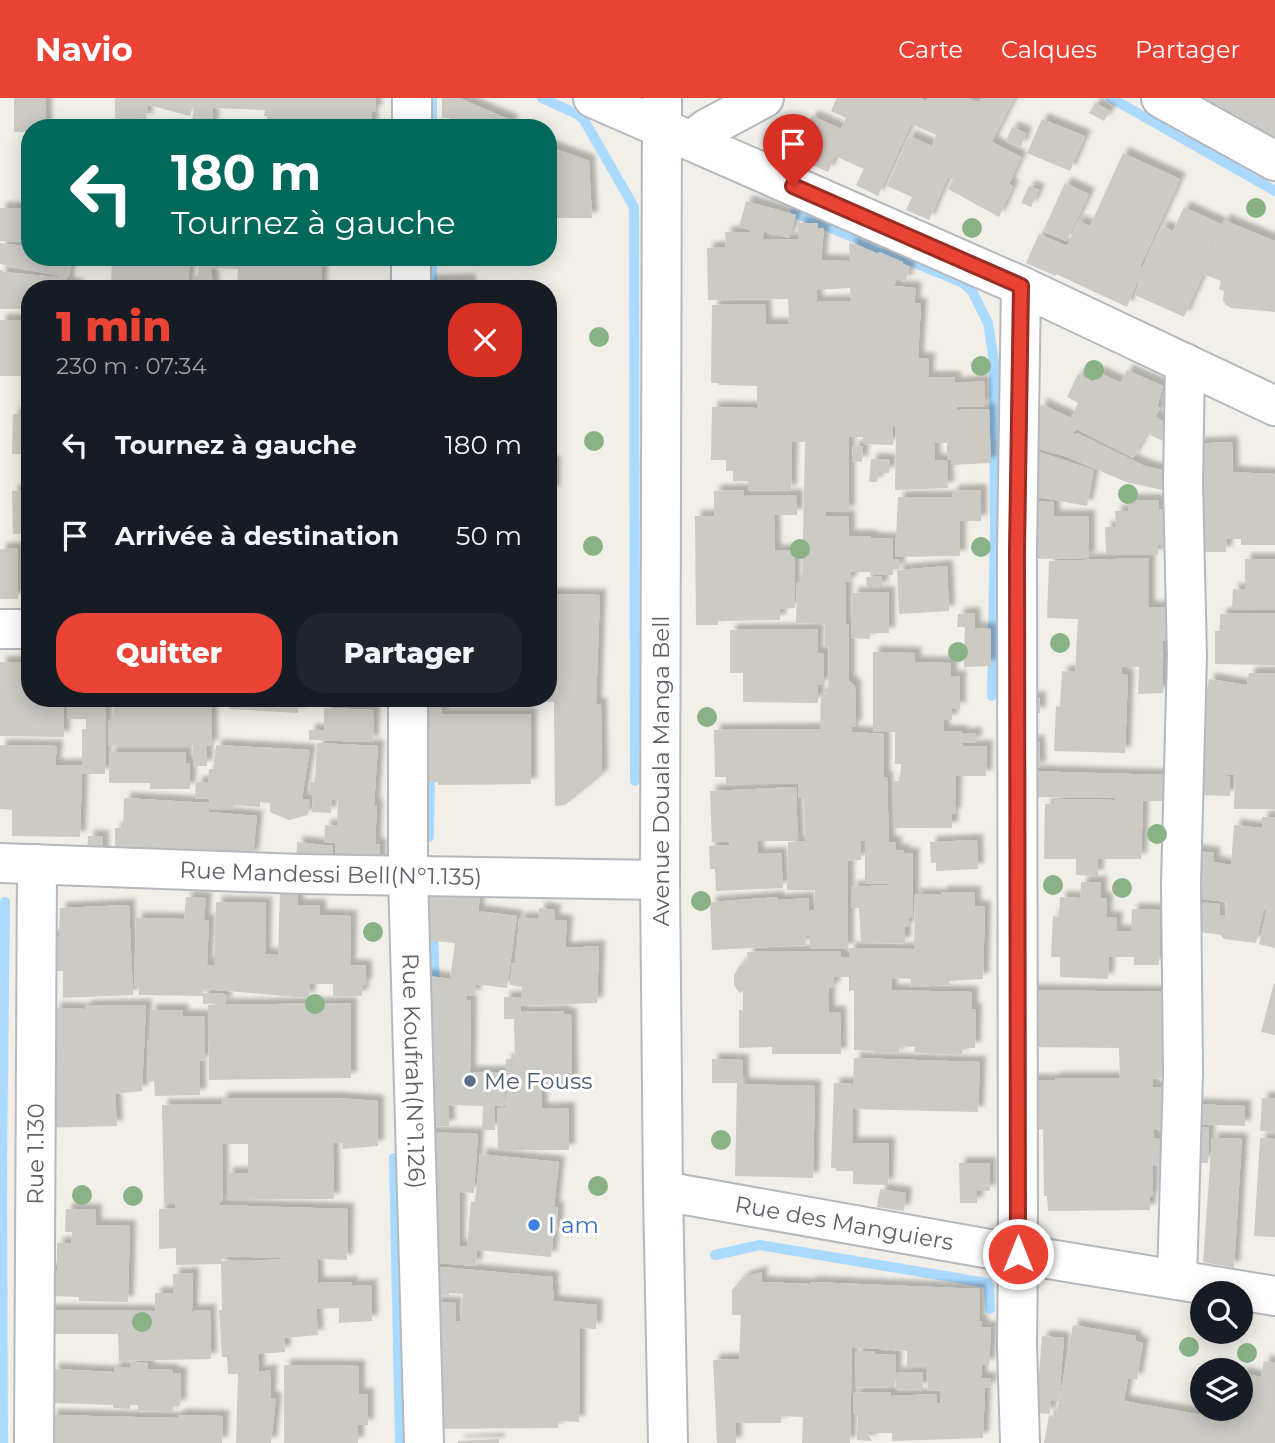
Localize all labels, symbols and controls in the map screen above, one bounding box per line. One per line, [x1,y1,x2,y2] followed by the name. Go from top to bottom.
[35,29,133,69] text: Navio
[898,35,963,64] text: Carte
[1001,35,1097,64] text: Calques
[1135,35,1240,64] text: Partager
[763,114,823,186] pin
[774,125,812,163] icon: arrive
[171,143,321,202] text: 180 m
[56,147,147,238] icon: left
[171,203,456,242] text: Tournez à gauche
[56,300,172,352] text: 1 min
[448,303,522,377] button: close
[56,352,207,380] text: 230 m · 07:34
[56,426,94,464] icon: left
[115,429,357,461] text: Tournez à gauche
[444,429,522,461] text: 180 m
[56,517,94,555] icon: arrive
[115,520,399,552] text: Arrivée à destination
[456,520,522,552] text: 50 m
[56,613,282,693] button: Quitter
[296,613,522,693] button: Partager
[647,615,675,927] street label: Avenue Douala Manga Bell
[179,856,482,891] street label: Rue Mandessi Bell(N°1.135)
[396,953,431,1189] street label: Rue Koufrah(N°1.126)
[484,1067,592,1095] place label: Me Fouss
[462,1073,478,1089] marker: Me Fouss
[21,1103,50,1205] street label: Rue 1.130
[733,1190,956,1256] street label: Rue des Manguiers
[548,1211,599,1239] place label: I am
[526,1217,542,1233] marker: I am
[981,1217,1055,1291] position arrow
[1190,1281,1253,1421] map controls
[1190,1281,1253,1344] button: search
[1190,1358,1253,1421] button: layers

